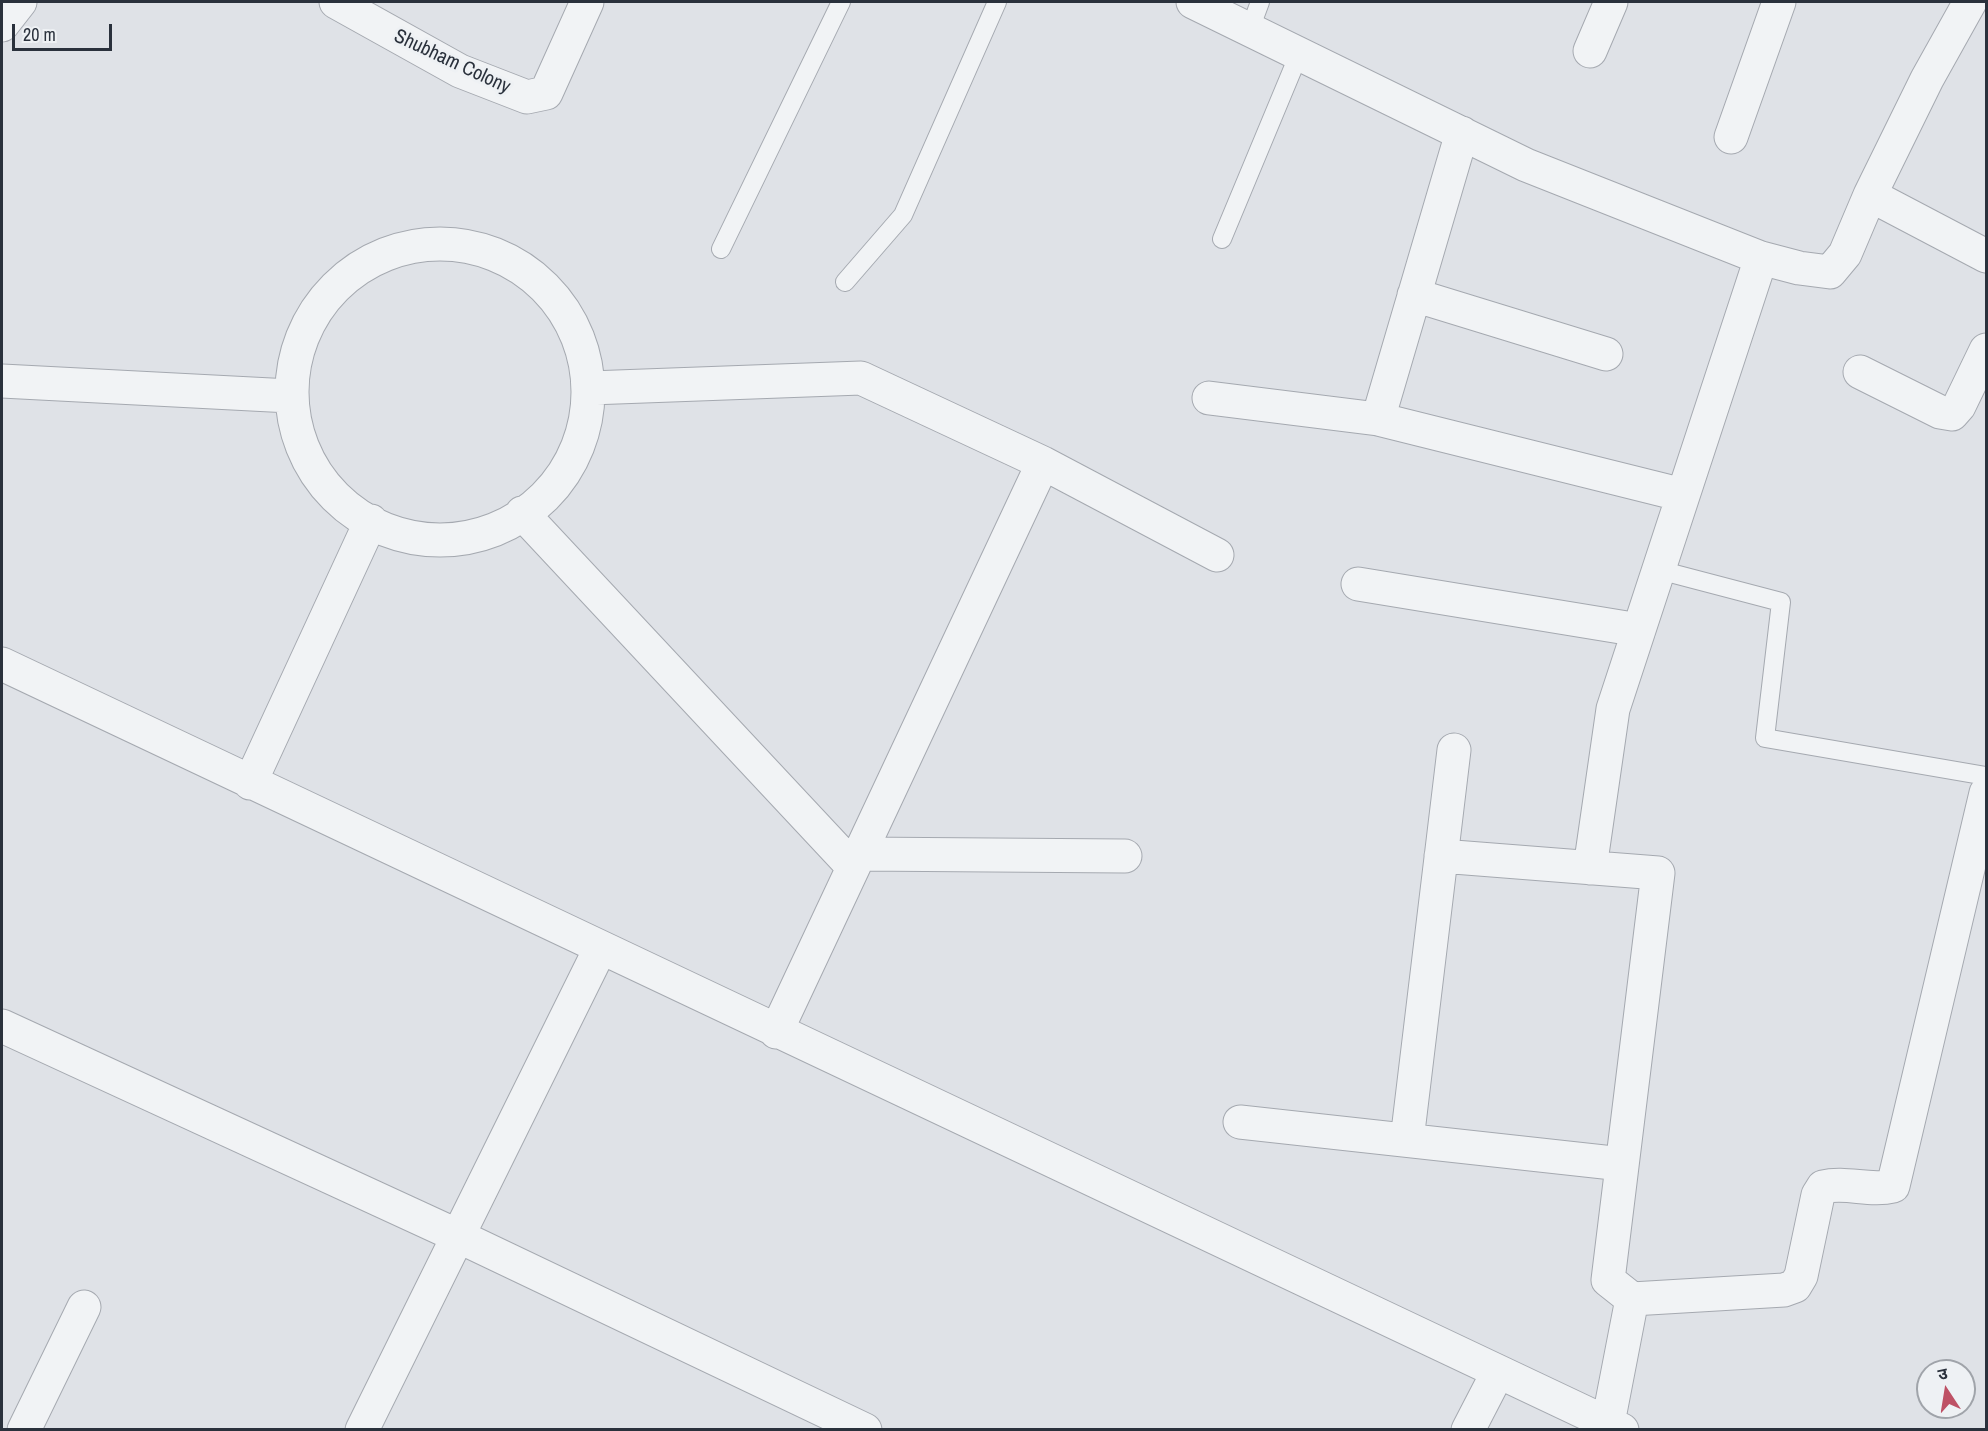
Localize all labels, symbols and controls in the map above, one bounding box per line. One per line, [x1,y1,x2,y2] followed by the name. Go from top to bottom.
[15,12,116,50] scale bar
[23,22,56,47] text: 20 m
[390,25,514,99] street label: Shubham Colony
[1916,1359,1976,1419] north arrow
[1936,1362,1950,1385] text: उ

